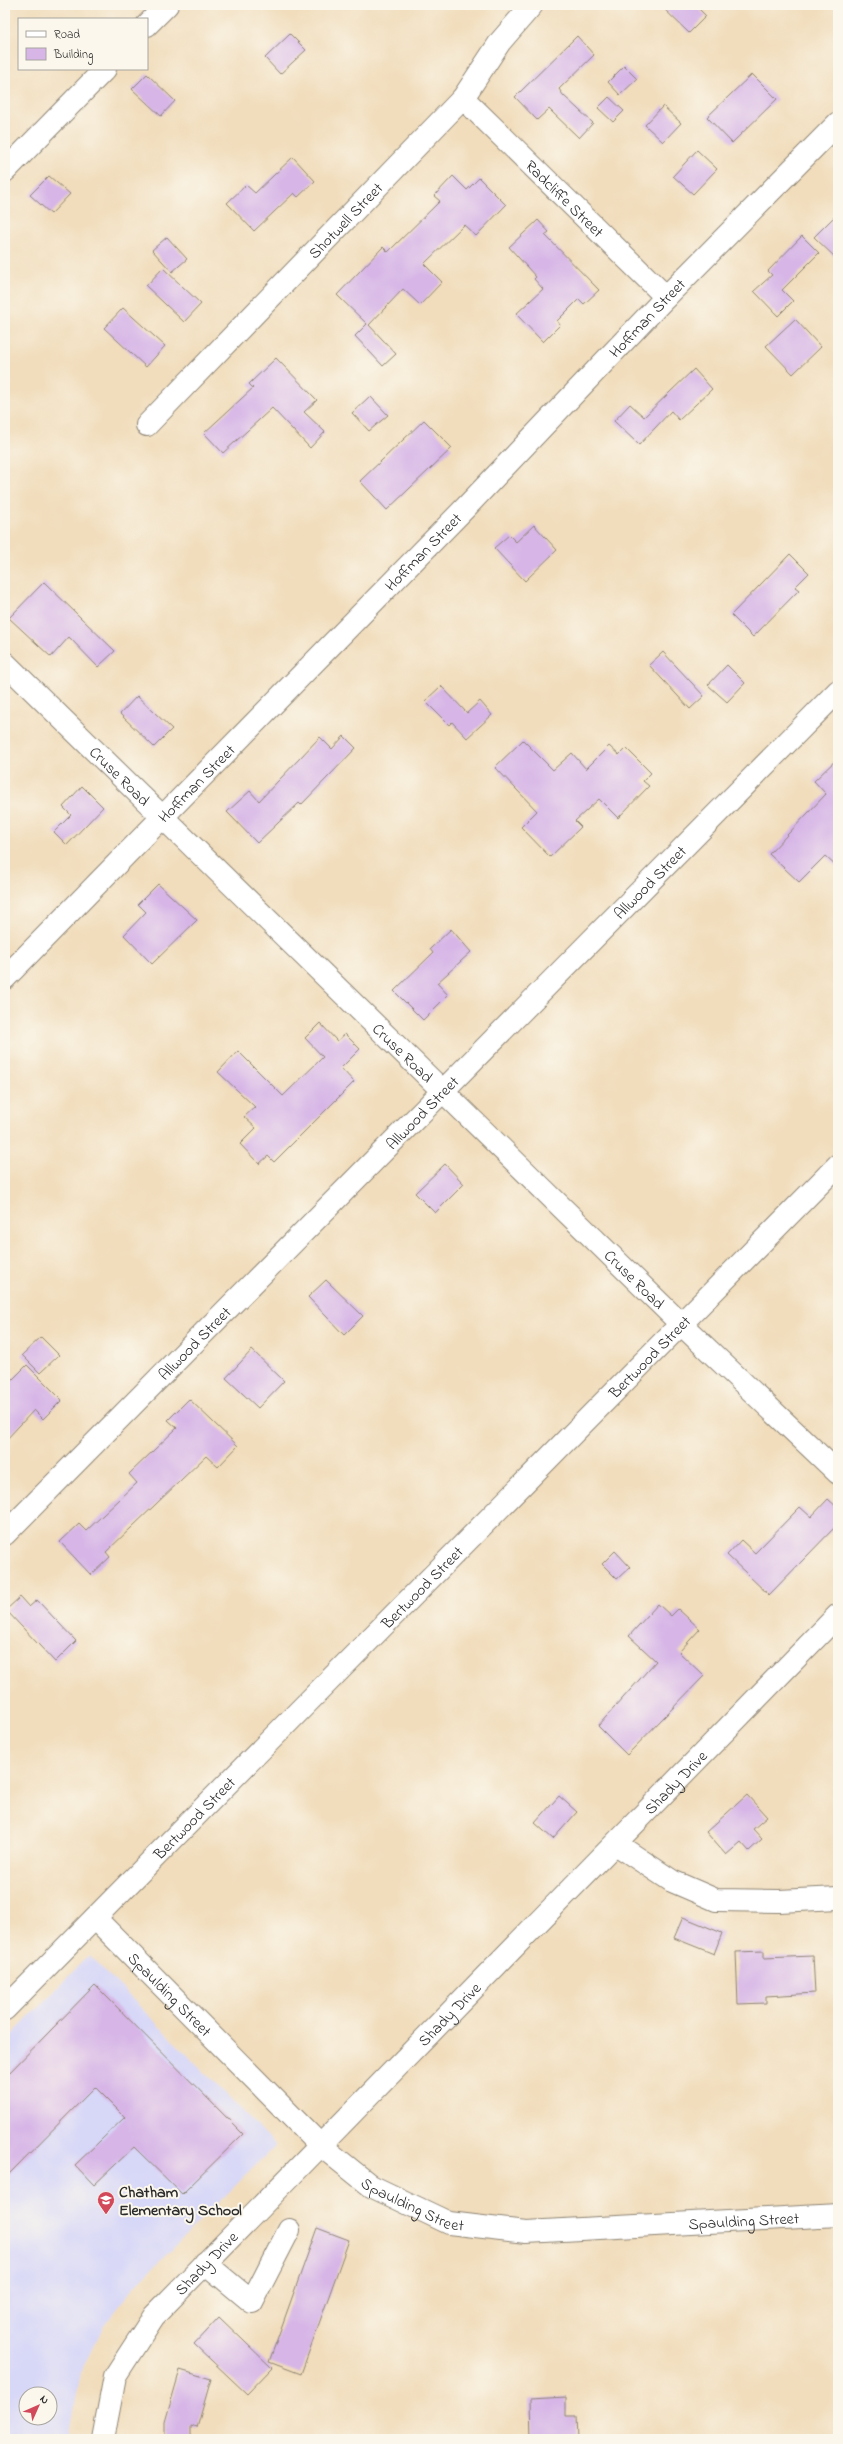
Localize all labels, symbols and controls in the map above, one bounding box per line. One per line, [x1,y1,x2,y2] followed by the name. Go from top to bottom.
[18,18,148,70] legend
[54,26,80,44] text: Road
[53,46,93,65] text: Building
[519,155,609,244] street label: Radcliffe Street
[303,177,390,265] street label: Shotwell Street
[604,273,693,364] street label: Hoffman Street
[380,508,469,598] street label: Hoffman Street
[153,739,242,829] street label: Hoffman Street
[83,741,155,813] street label: Cruse Road
[609,840,694,926] street label: Allwood Street
[366,1018,438,1089] street label: Cruse Road
[381,1071,466,1156] street label: Allwood Street
[598,1245,669,1316] street label: Cruse Road
[153,1301,238,1387] street label: Allwood Street
[603,1310,698,1406] street label: Bertwood Street
[376,1541,470,1636] street label: Bertwood Street
[639,1745,714,1821] street label: Shady Drive
[148,1771,243,1867] street label: Bertwood Street
[121,1948,217,2044] street label: Spaulding Street
[413,1977,488,2053] street label: Shady Drive
[355,2172,466,2239] street label: Spaulding Street
[119,2181,242,2224] place label: Chatham Elementary School
[96,2190,116,2215] school or university icon: Chatham Elementary School
[688,2207,800,2237] street label: Spaulding Street
[170,2226,245,2302] street label: Shady Drive
[18,2386,58,2426] north arrow
[36,2391,53,2408] text: N

